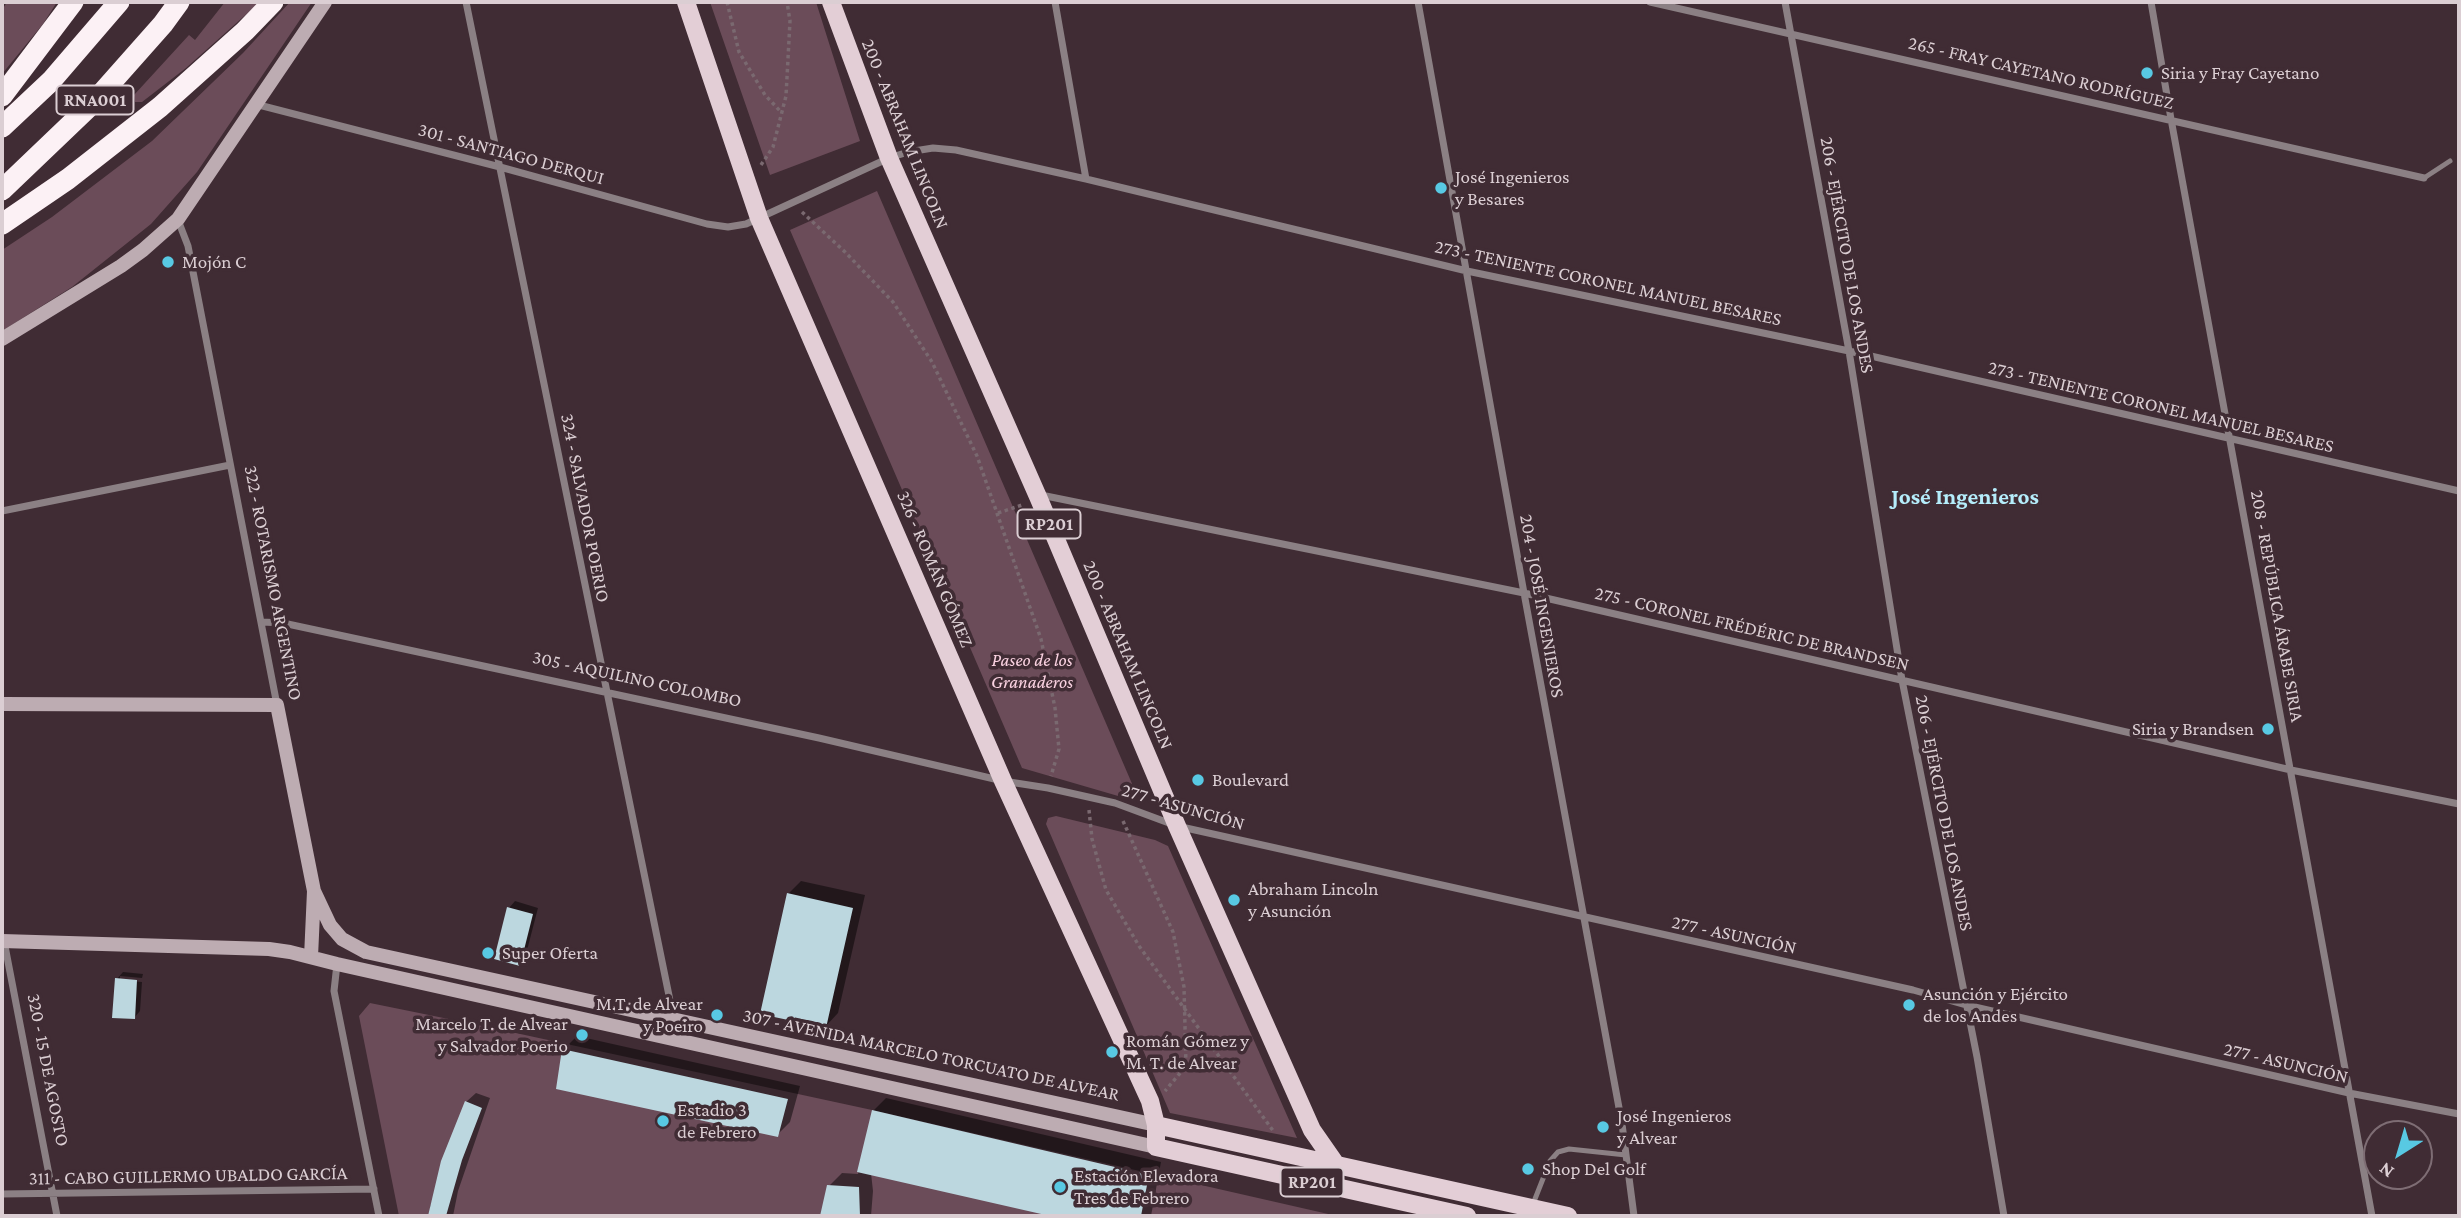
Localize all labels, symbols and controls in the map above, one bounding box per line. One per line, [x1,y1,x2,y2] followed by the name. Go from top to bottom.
[1906,31,2176,115] street label: 265 - FRAY CAYETANO RODRÍGUEZ
[856,36,954,232] street label: 200 - ABRAHAM LINCOLN
[2161,62,2319,84] place label: Siria y Fray Cayetano
[2139,65,2155,81] marker: Siria y Fray Cayetano
[56,86,134,114] road number: RNA001
[416,118,606,190] street label: 301 - SANTIAGO DERQUI
[1815,135,1879,375] street label: 206 - EJÉRCITO DE LOS ANDES
[1455,166,1570,210] place label: José Ingenieros y Besares
[1433,180,1449,196] marker: José Ingenieros y Besares
[1432,235,1784,331] street label: 273 - TENIENTE CORONEL MANUEL BESARES
[182,251,246,273] place label: Mojón C
[160,254,176,270] marker: Mojón C
[1986,356,2336,458] street label: 273 - TENIENTE CORONEL MANUEL BESARES
[555,412,615,604] street label: 324 - SALVADOR POERIO
[239,464,307,702] street label: 322 - ROTARISMO ARGENTINO
[1891,483,2039,511] district label: José Ingenieros
[892,487,978,651] street label: 326 - ROMÁN GÓMEZ
[2245,488,2309,724] street label: 208 - REPÚBLICA ÁRABE SIRIA
[1018,510,1080,538] road number: RP201
[1515,512,1569,700] street label: 204 - JOSÉ INGENIEROS
[1078,557,1178,753] street label: 200 - ABRAHAM LINCOLN
[1593,582,1911,676] street label: 275 - CORONEL FRÉDÉRIC DE BRANDSEN
[530,646,744,712] street label: 305 - AQUILINO COLOMBO
[991,649,1073,693] park label: Paseo de los Granaderos
[1910,693,1978,933] street label: 206 - EJÉRCITO DE LOS ANDES
[2132,718,2254,740] place label: Siria y Brandsen
[2260,721,2276,737] marker: Siria y Brandsen
[1212,769,1289,791] place label: Boulevard
[1190,772,1206,788] marker: Boulevard
[1119,779,1247,835] street label: 277 - ASUNCIÓN
[1248,878,1379,922] place label: Abraham Lincoln y Asunción
[1226,892,1242,908] marker: Abraham Lincoln y Asunción
[1670,911,1798,959] street label: 277 - ASUNCIÓN
[502,942,598,964] place label: Super Oferta
[480,945,496,961] marker: Super Oferta
[1923,983,2068,1027] place label: Asunción y Ejército de los Andes
[22,992,74,1148] street label: 320 - 15 DE AGOSTO
[596,993,703,1037] place label: M.T. de Alvear y Poeiro
[1901,997,1917,1013] marker: Asunción y Ejército de los Andes
[741,1004,1121,1106] street label: 307 - AVENIDA MARCELO TORCUATO DE ALVEAR
[709,1007,725,1023] marker: M.T. de Alvear y Poeiro
[415,1013,568,1057] place label: Marcelo T. de Alvear y Salvador Poerio
[574,1027,590,1043] marker: Marcelo T. de Alvear y Salvador Poerio
[1126,1030,1249,1074] place label: Román Gómez y M. T. de Alvear
[2222,1038,2350,1088] street label: 277 - ASUNCIÓN
[1104,1044,1120,1060] marker: Román Gómez y M. T. de Alvear
[677,1099,756,1143] place label: Estadio 3 de Febrero
[1617,1105,1732,1149] place label: José Ingenieros y Alvear
[655,1113,671,1129] marker: Estadio 3 de Febrero
[1595,1119,1611,1135] marker: José Ingenieros y Alvear
[2363,1120,2433,1190] north arrow
[1542,1158,1646,1180] place label: Shop Del Golf
[2375,1158,2398,1183] text: N
[1520,1161,1536,1177] marker: Shop Del Golf
[28,1162,348,1190] street label: 311 - CABO GUILLERMO UBALDO GARCÍA
[1074,1165,1218,1209] place label: Estación Elevadora Tres de Febrero
[1280,1168,1344,1196] road number: RP201
[1052,1179,1068,1195] marker: Estación Elevadora Tres de Febrero

